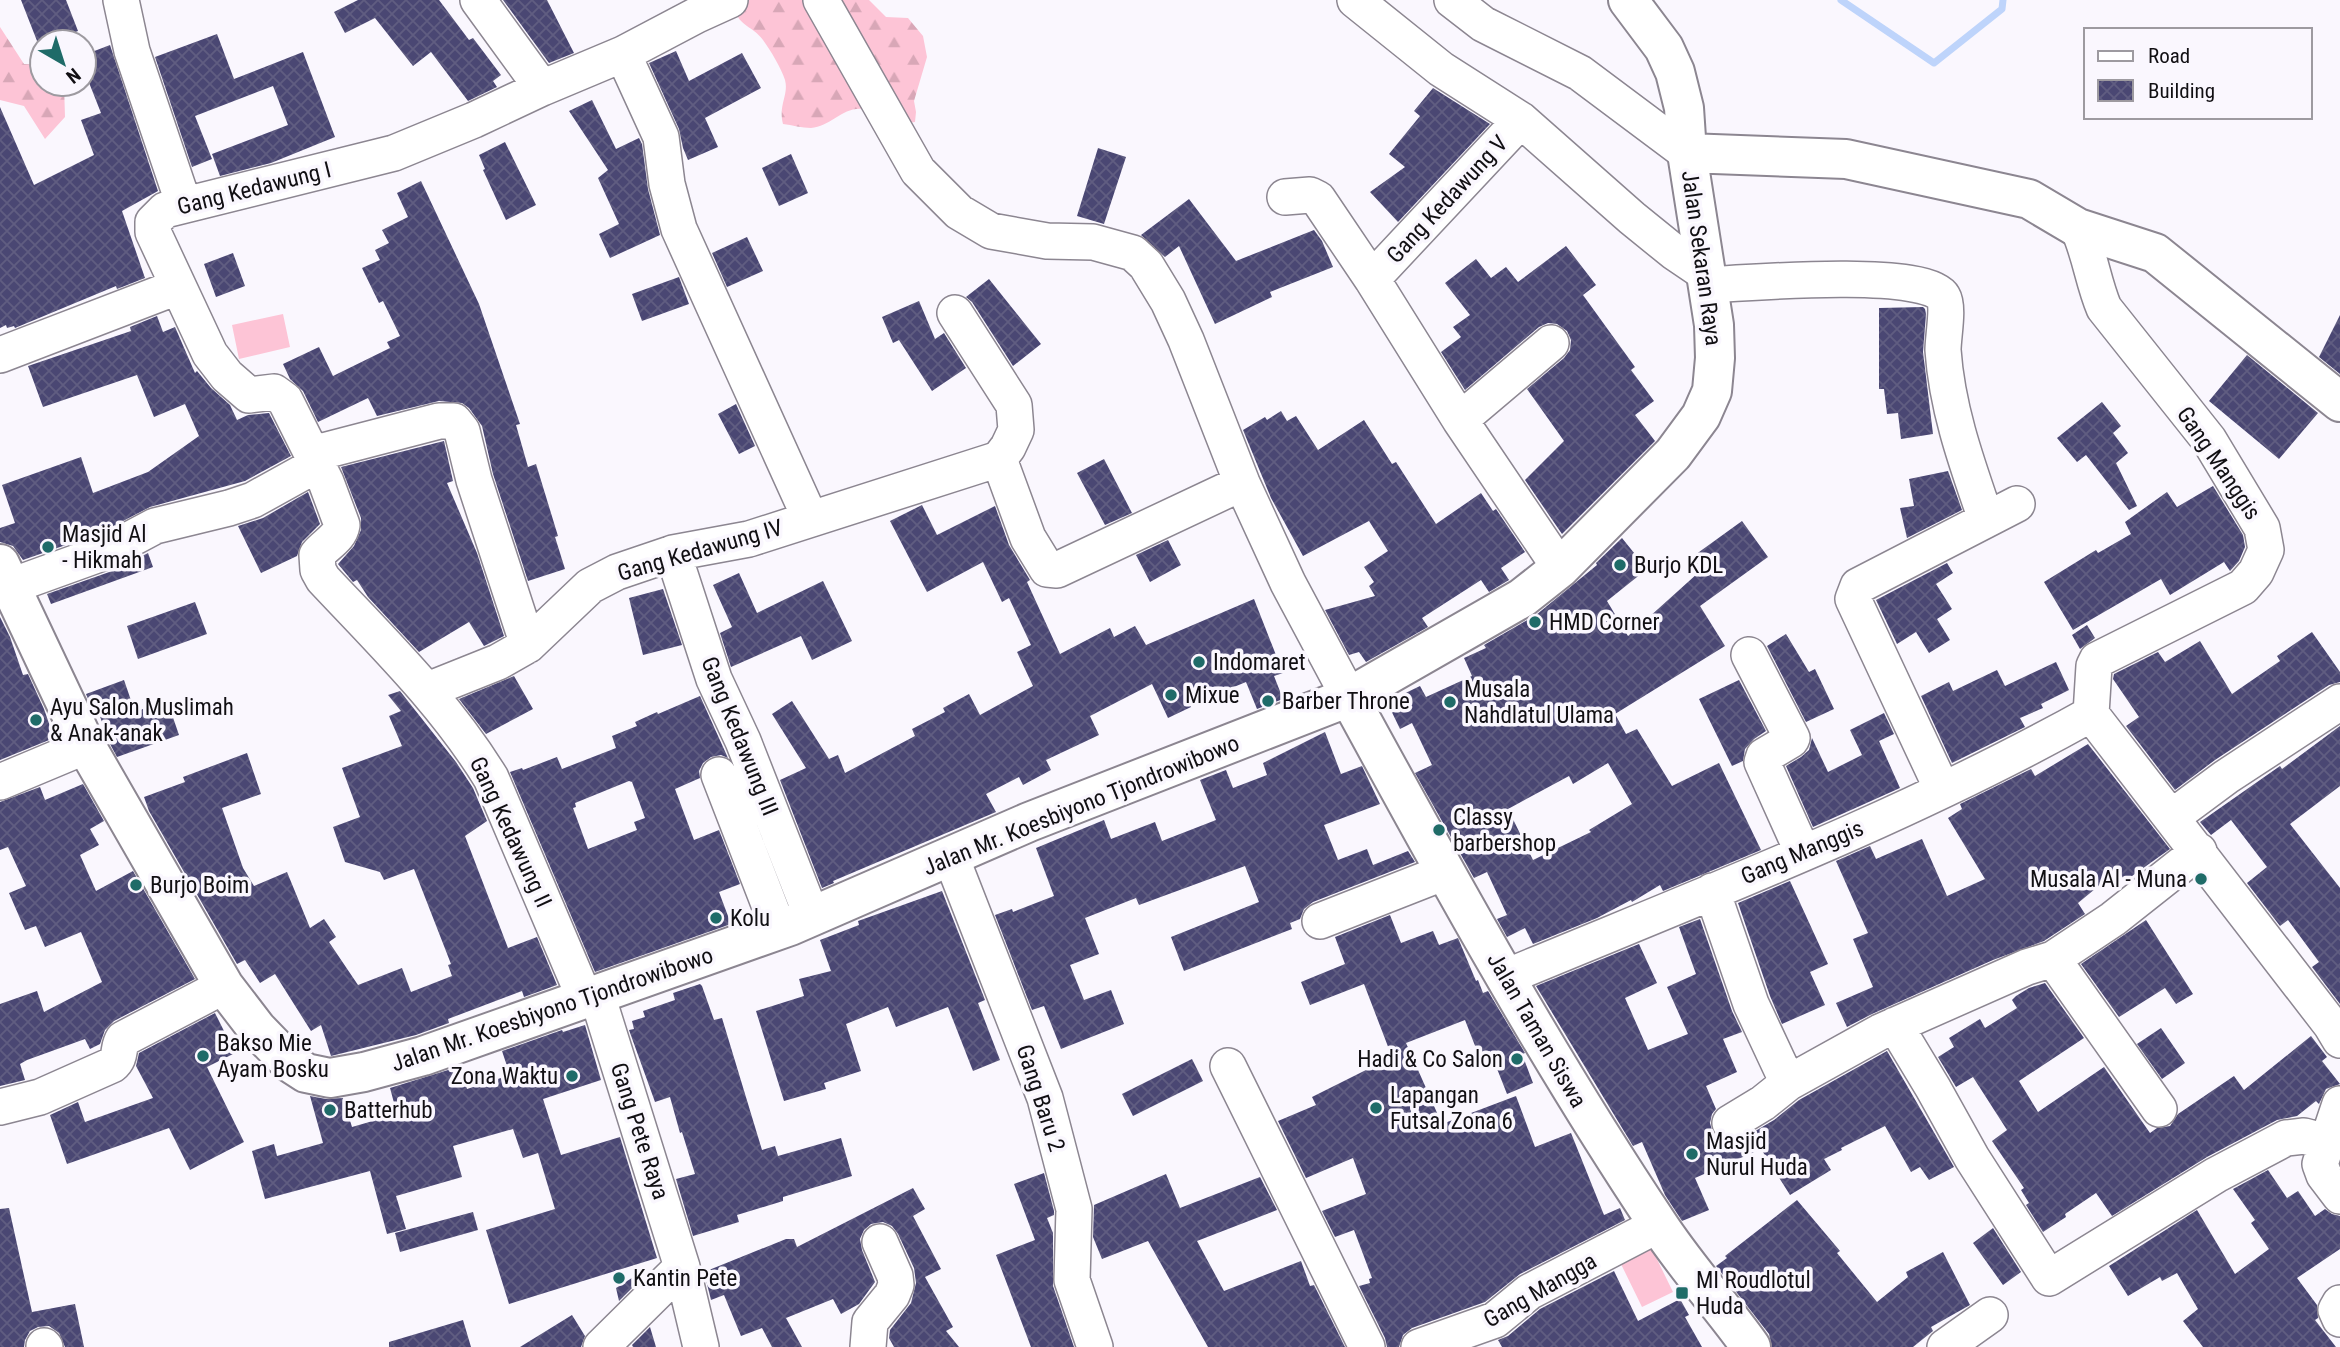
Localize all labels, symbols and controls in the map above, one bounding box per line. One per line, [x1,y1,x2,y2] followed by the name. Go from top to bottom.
[28,28,98,98] north arrow
[2084,28,2312,119] legend
[2148,44,2190,68] text: Road
[62,63,85,88] text: N
[2148,79,2215,103] text: Building
[1381,130,1513,269] street label: Gang Kedawung V
[174,156,334,221] street label: Gang Kedawung I
[1676,169,1727,347] street label: Jalan Sekaran Raya
[2171,402,2266,525] street label: Gang Manggis
[615,514,786,587] street label: Gang Kedawung IV
[62,521,147,574] place label: Masjid Al - Hikmah
[40,539,56,555] marker: Masjid Al - Hikmah
[1634,552,1723,579] place label: Burjo KDL
[1612,557,1628,573] marker: Burjo KDL
[1549,609,1660,636] place label: HMD Corner
[1527,614,1543,630] marker: HMD Corner
[1213,649,1306,676] place label: Indomaret
[695,653,784,820] street label: Gang Kedawung III
[1191,654,1207,670] marker: Indomaret
[1464,676,1614,729] place label: Musala Nahdlatul Ulama
[1185,682,1240,709] place label: Mixue
[1163,687,1179,703] marker: Mixue
[1282,688,1410,715] place label: Barber Throne
[1260,693,1276,709] marker: Barber Throne
[50,694,234,747] place label: Ayu Salon Muslimah & Anak-anak
[1442,694,1458,710] marker: Musala Nahdlatul Ulama
[28,712,44,728] marker: Ayu Salon Muslimah & Anak-anak
[919,730,1243,881] street label: Jalan Mr. Koesbiyono Tjondrowibowo
[464,753,557,912] street label: Gang Kedawung II
[1453,804,1556,857] place label: Classy barbershop
[1737,815,1867,890] street label: Gang Manggis
[1431,822,1447,838] marker: Classy barbershop
[2030,866,2187,893] place label: Musala Al - Muna
[2193,871,2209,887] marker: Musala Al - Muna
[150,872,249,899] place label: Burjo Boim
[128,877,144,893] marker: Burjo Boim
[730,905,770,932] place label: Kolu
[708,910,724,926] marker: Kolu
[388,942,717,1077] street label: Jalan Mr. Koesbiyono Tjondrowibowo
[1481,948,1592,1113] street label: Jalan Taman Siswa
[217,1030,329,1083] place label: Bakso Mie Ayam Bosku
[1011,1041,1070,1155] street label: Gang Baru 2
[1357,1046,1503,1073] place label: Hadi & Co Salon
[195,1048,211,1064] marker: Bakso Mie Ayam Bosku
[1509,1051,1525,1067] marker: Hadi & Co Salon
[605,1059,674,1203] street label: Gang Pete Raya
[451,1063,558,1090] place label: Zona Waktu
[564,1068,580,1084] marker: Zona Waktu
[1390,1082,1513,1135] place label: Lapangan Futsal Zona 6
[344,1097,433,1124] place label: Batterhub
[1368,1100,1384,1116] marker: Lapangan Futsal Zona 6
[322,1102,338,1118] marker: Batterhub
[1706,1128,1808,1181] place label: Masjid Nurul Huda
[1684,1146,1700,1162] marker: Masjid Nurul Huda
[1479,1247,1601,1334] street label: Gang Mangga
[633,1265,737,1292] place label: Kantin Pete
[1696,1267,1811,1320] place label: MI Roudlotul Huda
[611,1270,627,1286] marker: Kantin Pete
[1674,1285,1690,1301] marker: MI Roudlotul Huda

